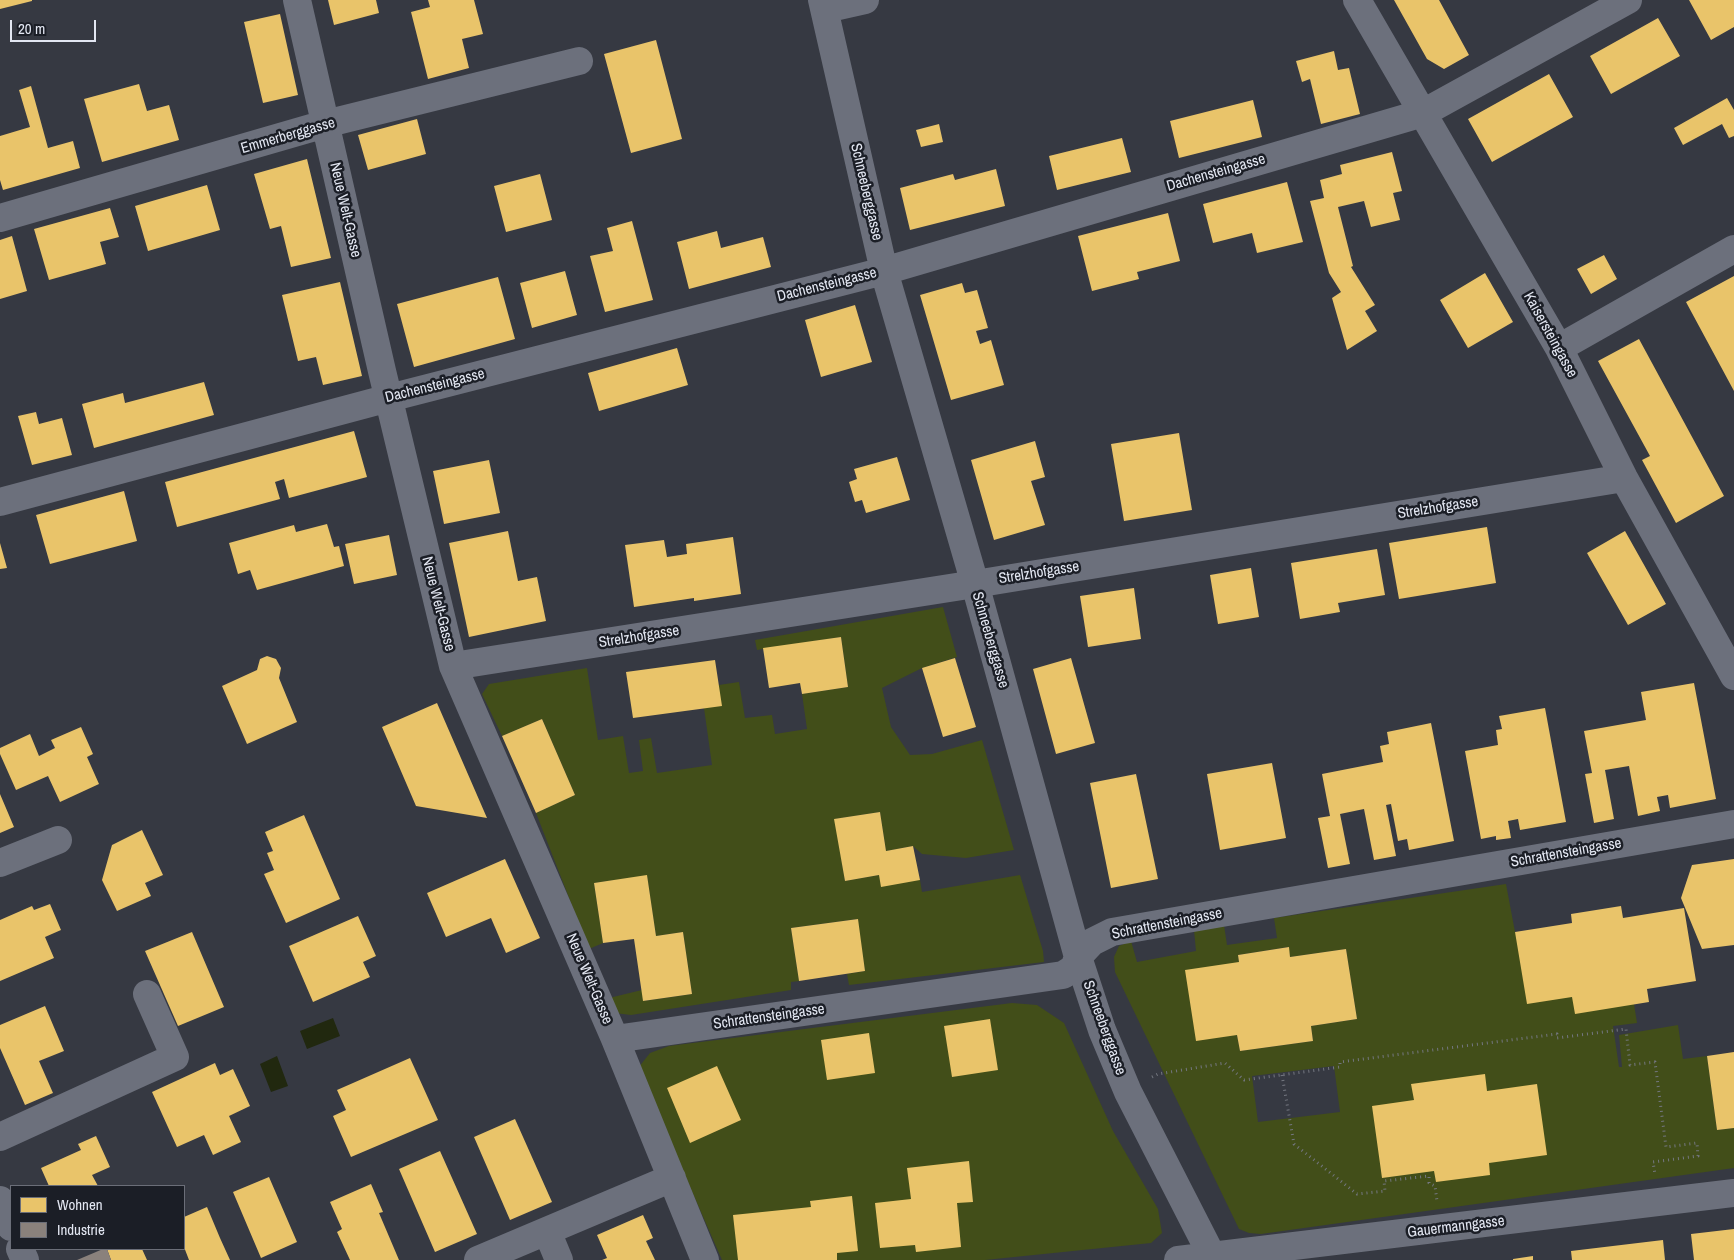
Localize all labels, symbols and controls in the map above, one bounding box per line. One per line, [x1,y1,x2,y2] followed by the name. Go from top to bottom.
[12,10,99,42] scale bar
[18,18,45,39] text: 20 m
[239,114,337,158] street label: Emmerberggasse
[846,142,886,242] street label: Schneeberggasse
[1165,150,1267,196] street label: Dachensteingasse
[325,161,365,259] street label: Neue Welt-Gasse
[775,264,879,306] street label: Dachensteingasse
[1519,289,1581,381] street label: Kaisersteingasse
[383,365,487,407] street label: Dachensteingasse
[1396,493,1480,523] street label: Strelzhofgasse
[418,555,458,653] street label: Neue Welt-Gasse
[997,558,1081,588] street label: Strelzhofgasse
[968,590,1012,690] street label: Schneeberggasse
[597,622,681,652] street label: Strelzhofgasse
[1509,834,1623,872] street label: Schrattensteingasse
[1110,904,1224,944] street label: Schrattensteingasse
[562,931,616,1027] street label: Neue Welt-Gasse
[1079,978,1129,1078] street label: Schneeberggasse
[712,1000,826,1034] street label: Schrattensteingasse
[10,1185,185,1250] legend
[57,1194,103,1215] text: Wohnen
[1406,1212,1506,1242] street label: Gauermanngasse
[57,1219,105,1240] text: Industrie

